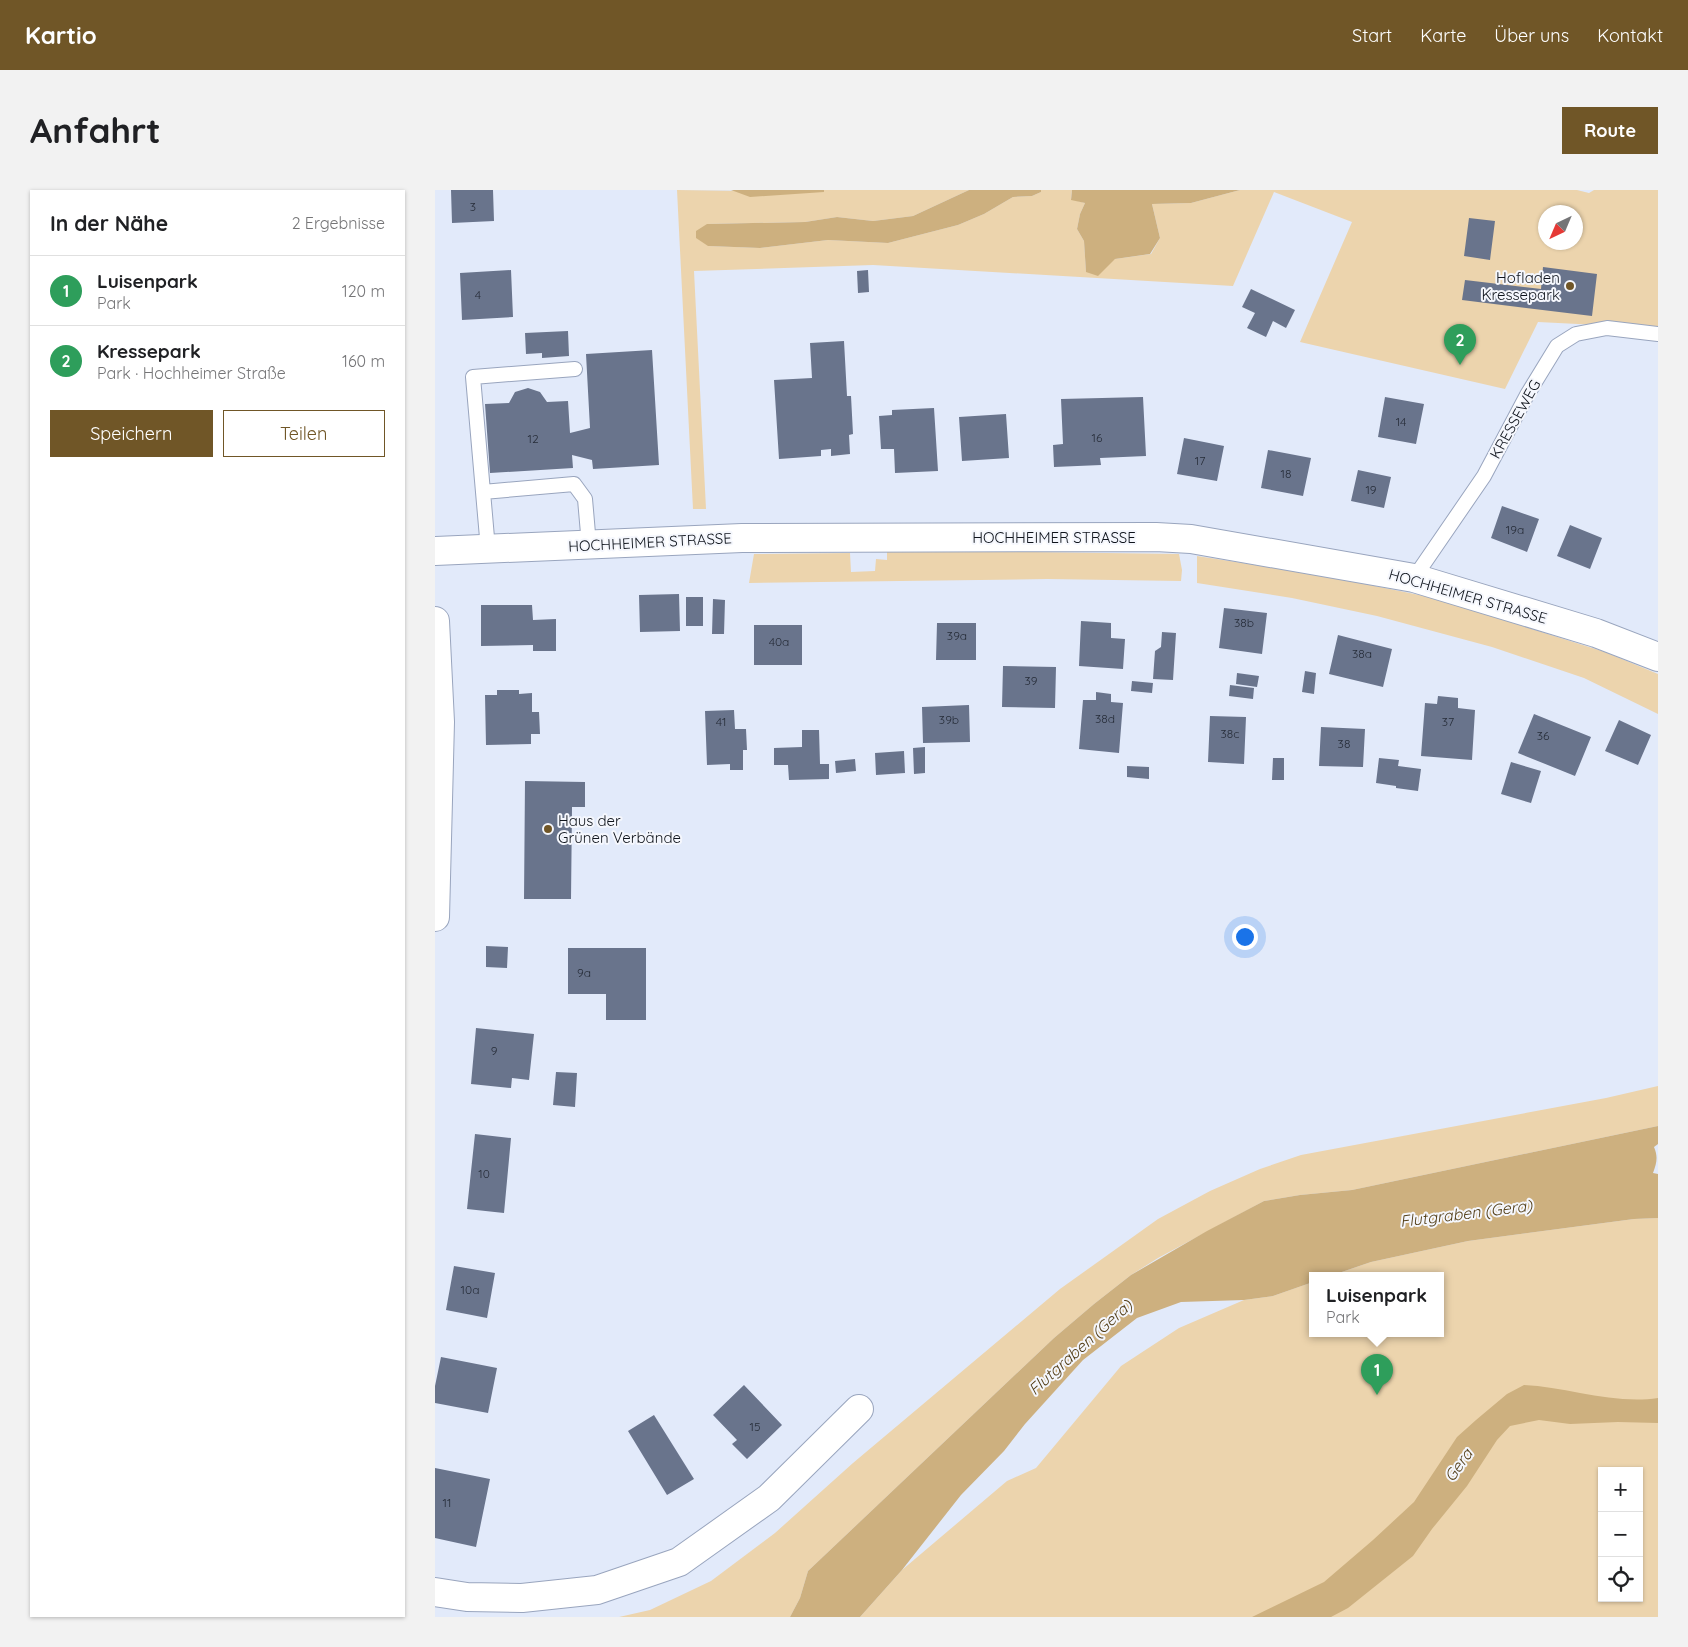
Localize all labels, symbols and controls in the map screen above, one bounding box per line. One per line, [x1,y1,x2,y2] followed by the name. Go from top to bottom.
[25,20,97,50] text: Kartio
[1352,24,1392,47] text: Start
[1420,24,1466,47] text: Karte
[1494,24,1569,47] text: Über uns
[1597,24,1663,47] text: Kontakt
[1562,107,1658,154] button: Route
[30,108,161,152] text: Anfahrt
[470,199,476,214] house number: 3
[1538,205,1583,250] north arrow
[50,210,168,236] text: In der Nähe
[292,213,385,233] text: 2 Ergebnisse
[1482,268,1560,304] place label: Hofladen Kressepark
[97,269,198,293] text: Luisenpark
[1564,280,1576,292] marker: Hofladen Kressepark
[63,281,69,301] text: 1
[342,281,385,301] text: 120 m
[475,287,481,302] house number: 4
[97,293,131,313] text: Park
[1444,324,1476,365] pin: 2
[97,339,201,363] text: Kressepark
[61,351,71,371] text: 2
[342,351,385,371] text: 160 m
[97,363,286,383] text: Park · Hochheimer Straße
[1485,376,1545,462] street label: KRESSEWEG
[50,410,213,457] button: Speichern
[223,410,385,457] button: Teilen
[1396,414,1406,429] house number: 14
[1092,430,1103,445] house number: 16
[527,431,539,446] house number: 12
[1195,453,1205,468] house number: 17
[1281,466,1291,481] house number: 18
[1365,482,1377,497] house number: 19
[1506,522,1524,537] house number: 19a
[568,528,732,556] street label: HOCHHEIMER STRASSE
[972,528,1136,547] street label: HOCHHEIMER STRASSE
[1387,564,1549,628] street label: HOCHHEIMER STRASSE
[1234,615,1254,630] house number: 38b
[947,628,967,643] house number: 39a
[769,634,789,649] house number: 40a
[1352,646,1372,661] house number: 38a
[1025,673,1038,688] house number: 39
[1095,711,1115,726] house number: 38d
[939,712,959,727] house number: 39b
[716,714,726,729] house number: 41
[1442,714,1454,729] house number: 37
[1221,726,1239,741] house number: 38c
[1537,728,1550,743] house number: 36
[1338,736,1350,751] house number: 38
[558,811,681,847] place label: Haus der Grünen Verbände
[542,823,554,835] marker: Haus der Grünen Verbände
[1232,924,1258,950] your location
[577,965,591,980] house number: 9a
[491,1043,498,1058] house number: 9
[478,1166,490,1181] house number: 10
[1399,1195,1534,1231] water label: Flutgraben (Gera)
[1309,1272,1444,1337] popup
[461,1282,479,1297] house number: 10a
[1326,1283,1427,1307] text: Luisenpark
[1024,1294,1137,1399] water label: Flutgraben (Gera)
[1326,1307,1360,1327] text: Park
[1361,1354,1393,1395] pin: 1
[750,1419,760,1434] house number: 15
[1440,1444,1477,1485] water label: Gera
[1598,1467,1643,1602] map controls
[1598,1467,1643,1512] button: +
[443,1495,451,1510] house number: 11
[1598,1512,1643,1557] button: −
[1598,1557,1643,1602] button: locate

